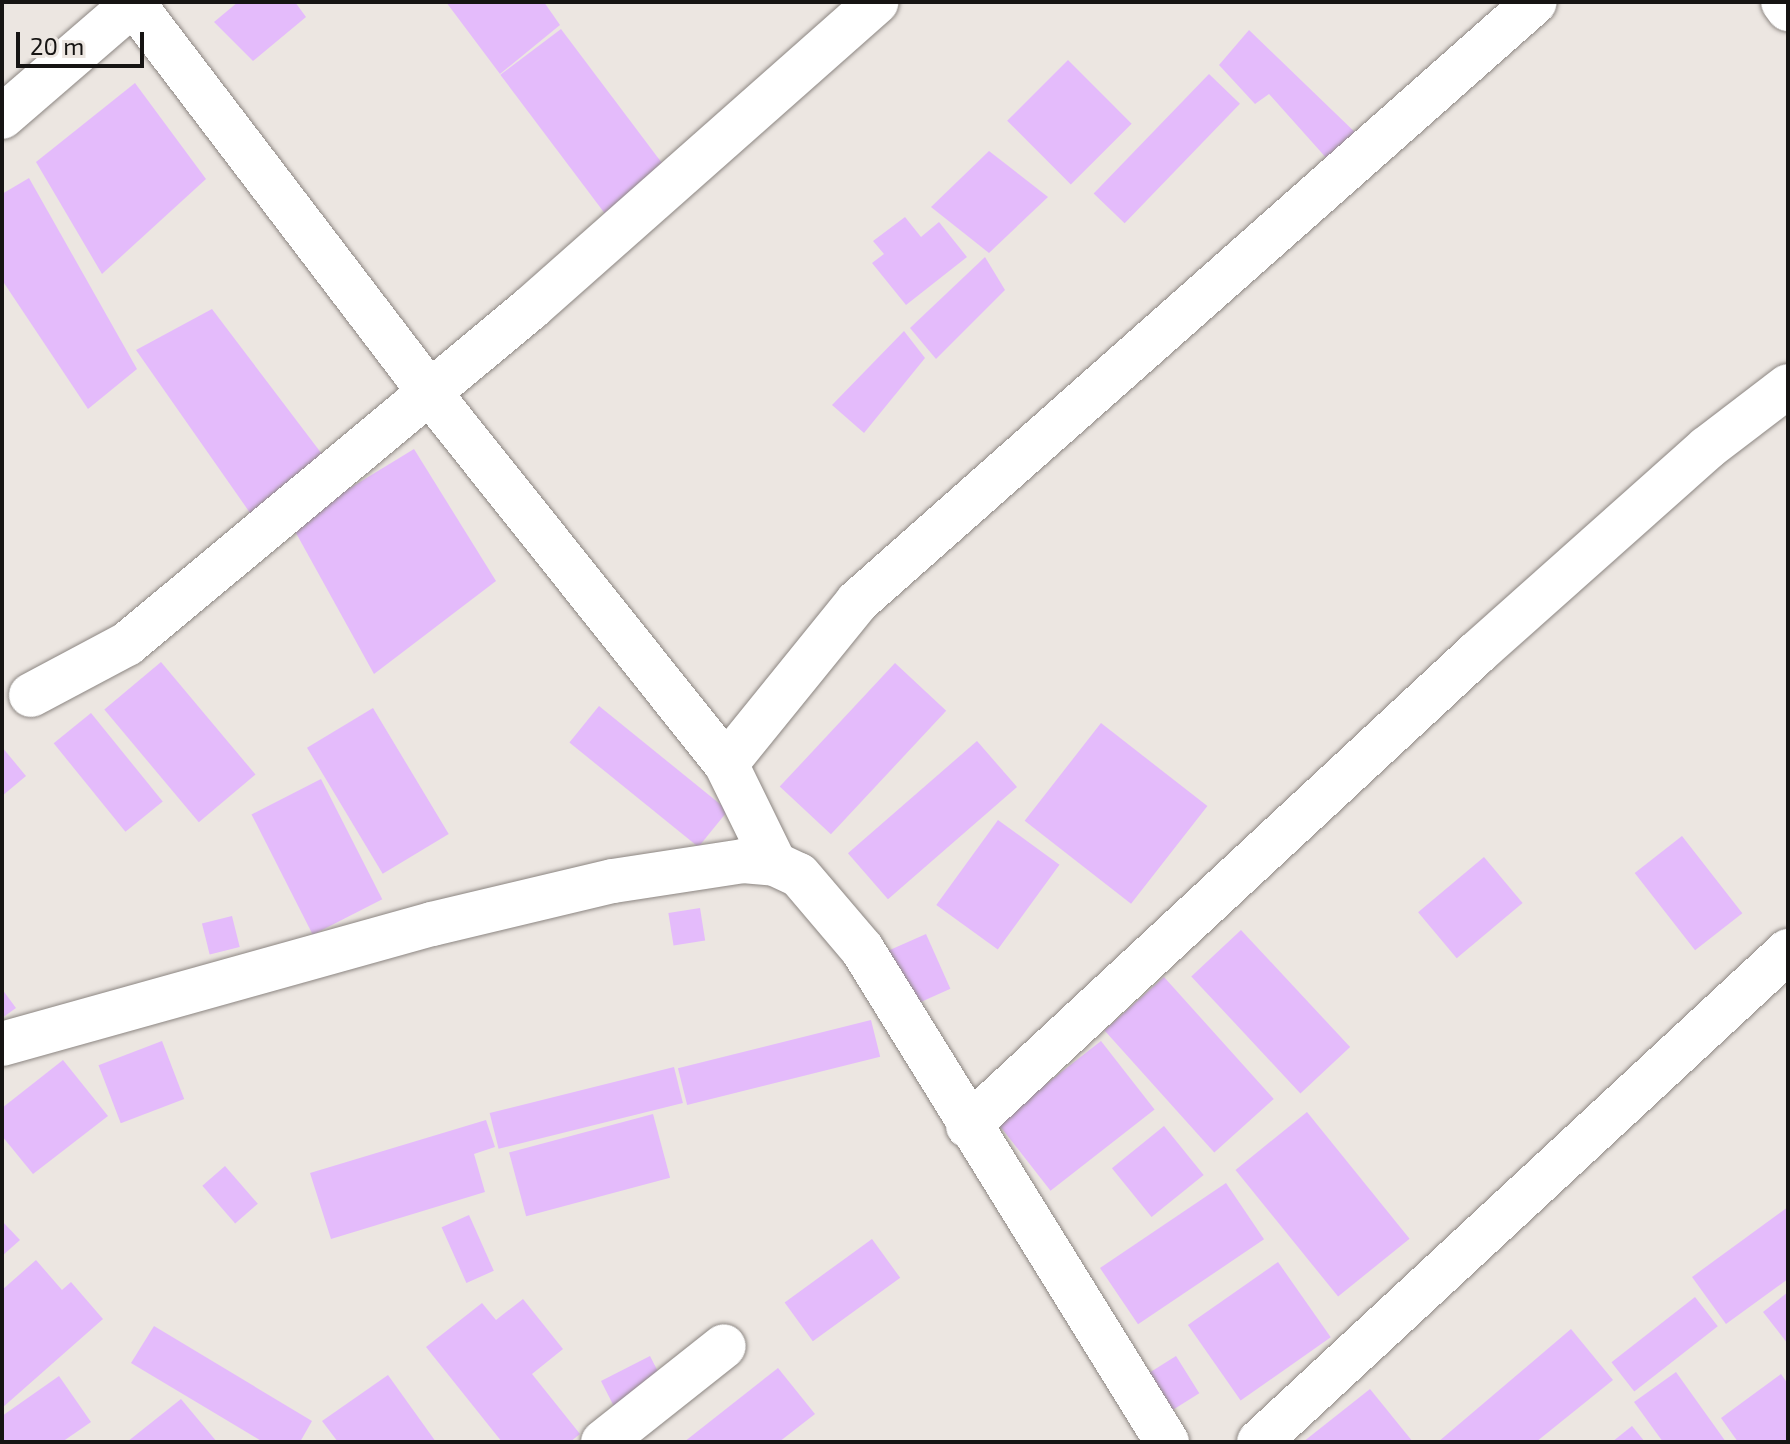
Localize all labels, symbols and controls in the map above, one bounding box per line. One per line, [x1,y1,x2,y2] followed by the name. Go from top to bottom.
[20,16,148,66] scale bar
[30,31,84,60] text: 20 m

